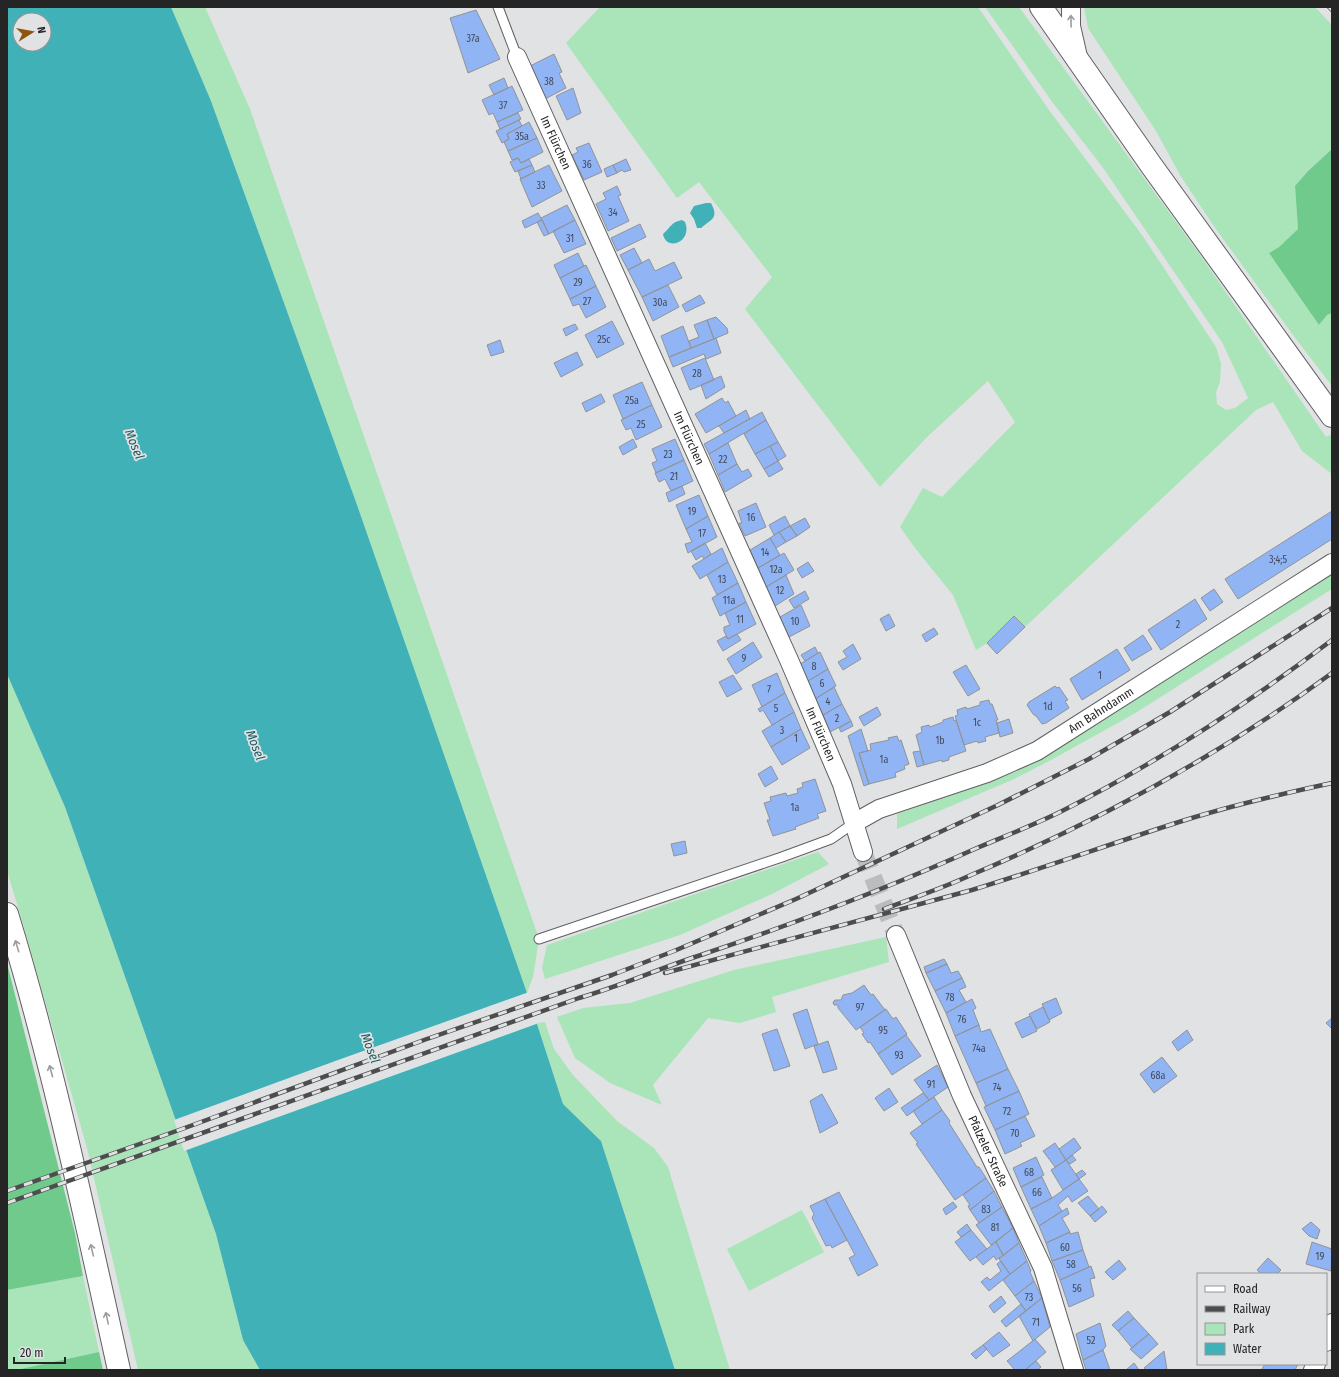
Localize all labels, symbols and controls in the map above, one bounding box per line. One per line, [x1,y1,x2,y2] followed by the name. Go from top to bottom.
[12,12,52,52] north arrow
[1067,15,1075,28] one-way arrow
[34,26,48,35] text: N
[466,33,480,45] house number: 37a
[544,76,554,88] house number: 38
[499,100,507,112] house number: 37
[537,114,574,172] street label: Im Flürchen
[515,131,529,143] house number: 35a
[582,159,592,171] house number: 36
[536,180,546,192] house number: 33
[608,207,618,219] house number: 34
[566,233,574,245] house number: 31
[573,277,583,289] house number: 29
[583,296,591,308] house number: 27
[653,297,667,309] house number: 30a
[597,334,611,346] house number: 25c
[692,368,702,380] house number: 28
[625,395,639,407] house number: 25a
[671,409,707,467] street label: Im Flürchen
[637,419,646,431] house number: 25
[122,427,148,462] water label: Mosel
[664,449,673,461] house number: 23
[719,454,728,466] house number: 22
[670,471,678,483] house number: 21
[688,506,697,518] house number: 19
[747,512,755,524] house number: 16
[698,528,706,540] house number: 17
[761,547,770,559] house number: 14
[1269,554,1287,566] house number: 3;4;5
[769,564,783,576] house number: 12a
[718,574,727,586] house number: 13
[776,585,785,597] house number: 12
[723,595,735,607] house number: 11a
[736,614,744,626] house number: 11
[790,616,800,628] house number: 10
[1176,619,1181,631] house number: 2
[742,653,747,665] house number: 9
[812,661,817,673] house number: 8
[1098,670,1102,682] house number: 1
[820,678,825,690] house number: 6
[767,684,771,696] house number: 7
[1066,684,1136,736] street label: Am Bahndamm
[826,696,831,708] house number: 4
[1043,701,1053,713] house number: 1d
[774,703,779,715] house number: 5
[803,705,838,763] street label: Im Flürchen
[835,713,840,725] house number: 2
[973,717,982,729] house number: 1c
[780,725,785,737] house number: 3
[243,728,268,763] water label: Mosel
[794,733,798,745] house number: 1
[935,735,945,747] house number: 1b
[880,754,888,766] house number: 1a
[791,802,799,814] house number: 1a
[13,939,20,952] one-way arrow
[946,992,954,1004] house number: 78
[856,1002,864,1014] house number: 97
[958,1014,966,1026] house number: 76
[878,1025,888,1037] house number: 95
[358,1031,383,1066] water label: Mosel
[972,1043,986,1055] house number: 74a
[894,1050,904,1062] house number: 93
[46,1065,54,1078] one-way arrow
[1151,1070,1166,1082] house number: 68a
[927,1079,935,1091] house number: 91
[993,1082,1001,1094] house number: 74
[1003,1106,1012,1118] house number: 72
[965,1113,1011,1189] street label: Pfalzeler Straße
[1010,1128,1020,1140] house number: 70
[1024,1167,1034,1179] house number: 68
[1032,1187,1042,1199] house number: 66
[981,1204,991,1216] house number: 83
[991,1222,999,1234] house number: 81
[1060,1242,1070,1254] house number: 60
[88,1244,96,1257] one-way arrow
[1316,1251,1325,1263] house number: 19
[1066,1259,1076,1271] house number: 58
[1197,1273,1327,1365] legend
[1233,1282,1258,1296] text: Road
[1072,1283,1082,1295] house number: 56
[1025,1292,1034,1304] house number: 73
[1233,1302,1271,1316] text: Railway
[103,1312,111,1325] one-way arrow
[1032,1317,1040,1329] house number: 71
[1233,1322,1255,1336] text: Park
[1087,1335,1096,1347] house number: 52
[14,1339,65,1365] scale bar
[1233,1342,1262,1356] text: Water
[20,1346,44,1360] text: 20 m

